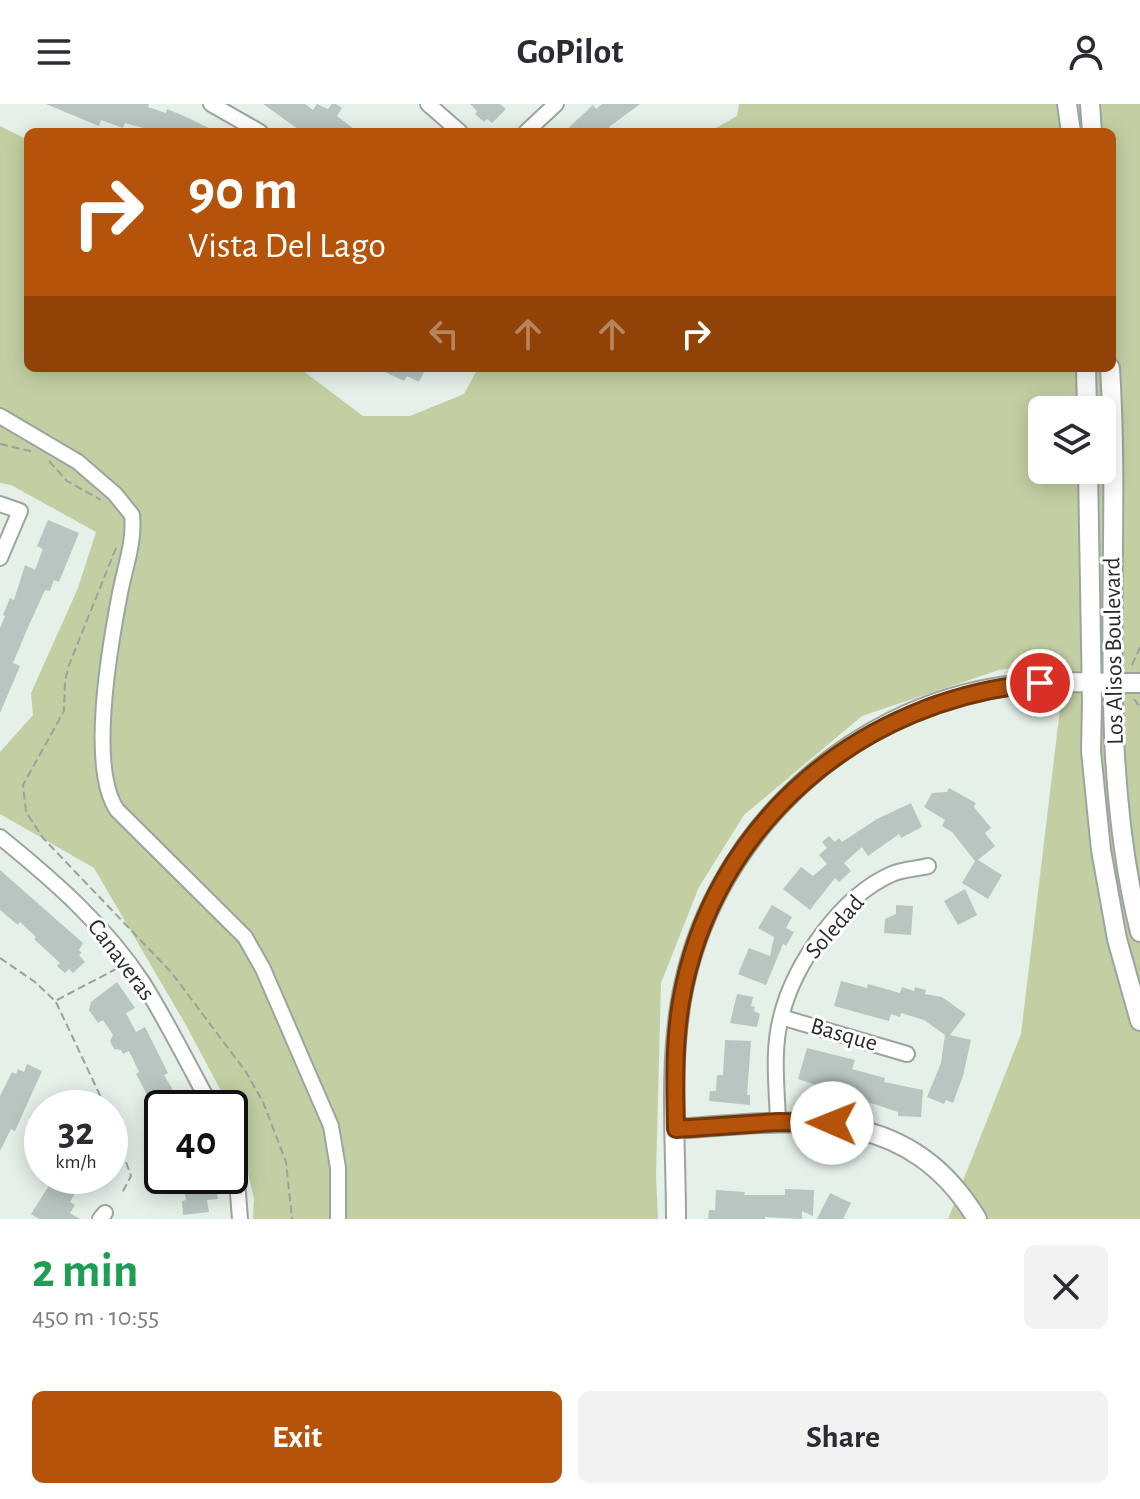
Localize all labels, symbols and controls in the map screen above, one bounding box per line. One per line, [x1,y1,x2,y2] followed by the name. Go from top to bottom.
[32,30,76,74] icon: menu
[1064,30,1108,74] icon: person
[517,34,623,70] text: GoPilot
[56,160,160,264] icon: right
[188,163,298,219] text: 90 m
[188,228,386,264] text: Vista Del Lago
[422,312,466,356] icon: left
[506,312,550,356] icon: ahead
[590,312,634,356] icon: ahead
[674,312,718,356] icon: right
[1028,396,1116,484] map controls
[1028,396,1116,484] button: layers
[1100,557,1128,745] street label: Los Alisos Boulevard
[1006,649,1074,717] pin
[1018,661,1062,705] icon: arrive
[801,891,869,963] street label: Soledad
[83,915,159,1005] street label: Canaveras
[808,1014,880,1056] street label: Basque
[790,1081,874,1165] position arrow
[144,1090,248,1194] speed limit sign: 40
[58,1112,94,1152] text: 32
[55,1152,97,1172] text: km/h
[1024,1245,1108,1329] button: close
[32,1248,139,1296] text: 2 min
[32,1304,159,1330] text: 450 m · 10:55
[32,1391,562,1483] button: Exit
[578,1391,1108,1483] button: Share

